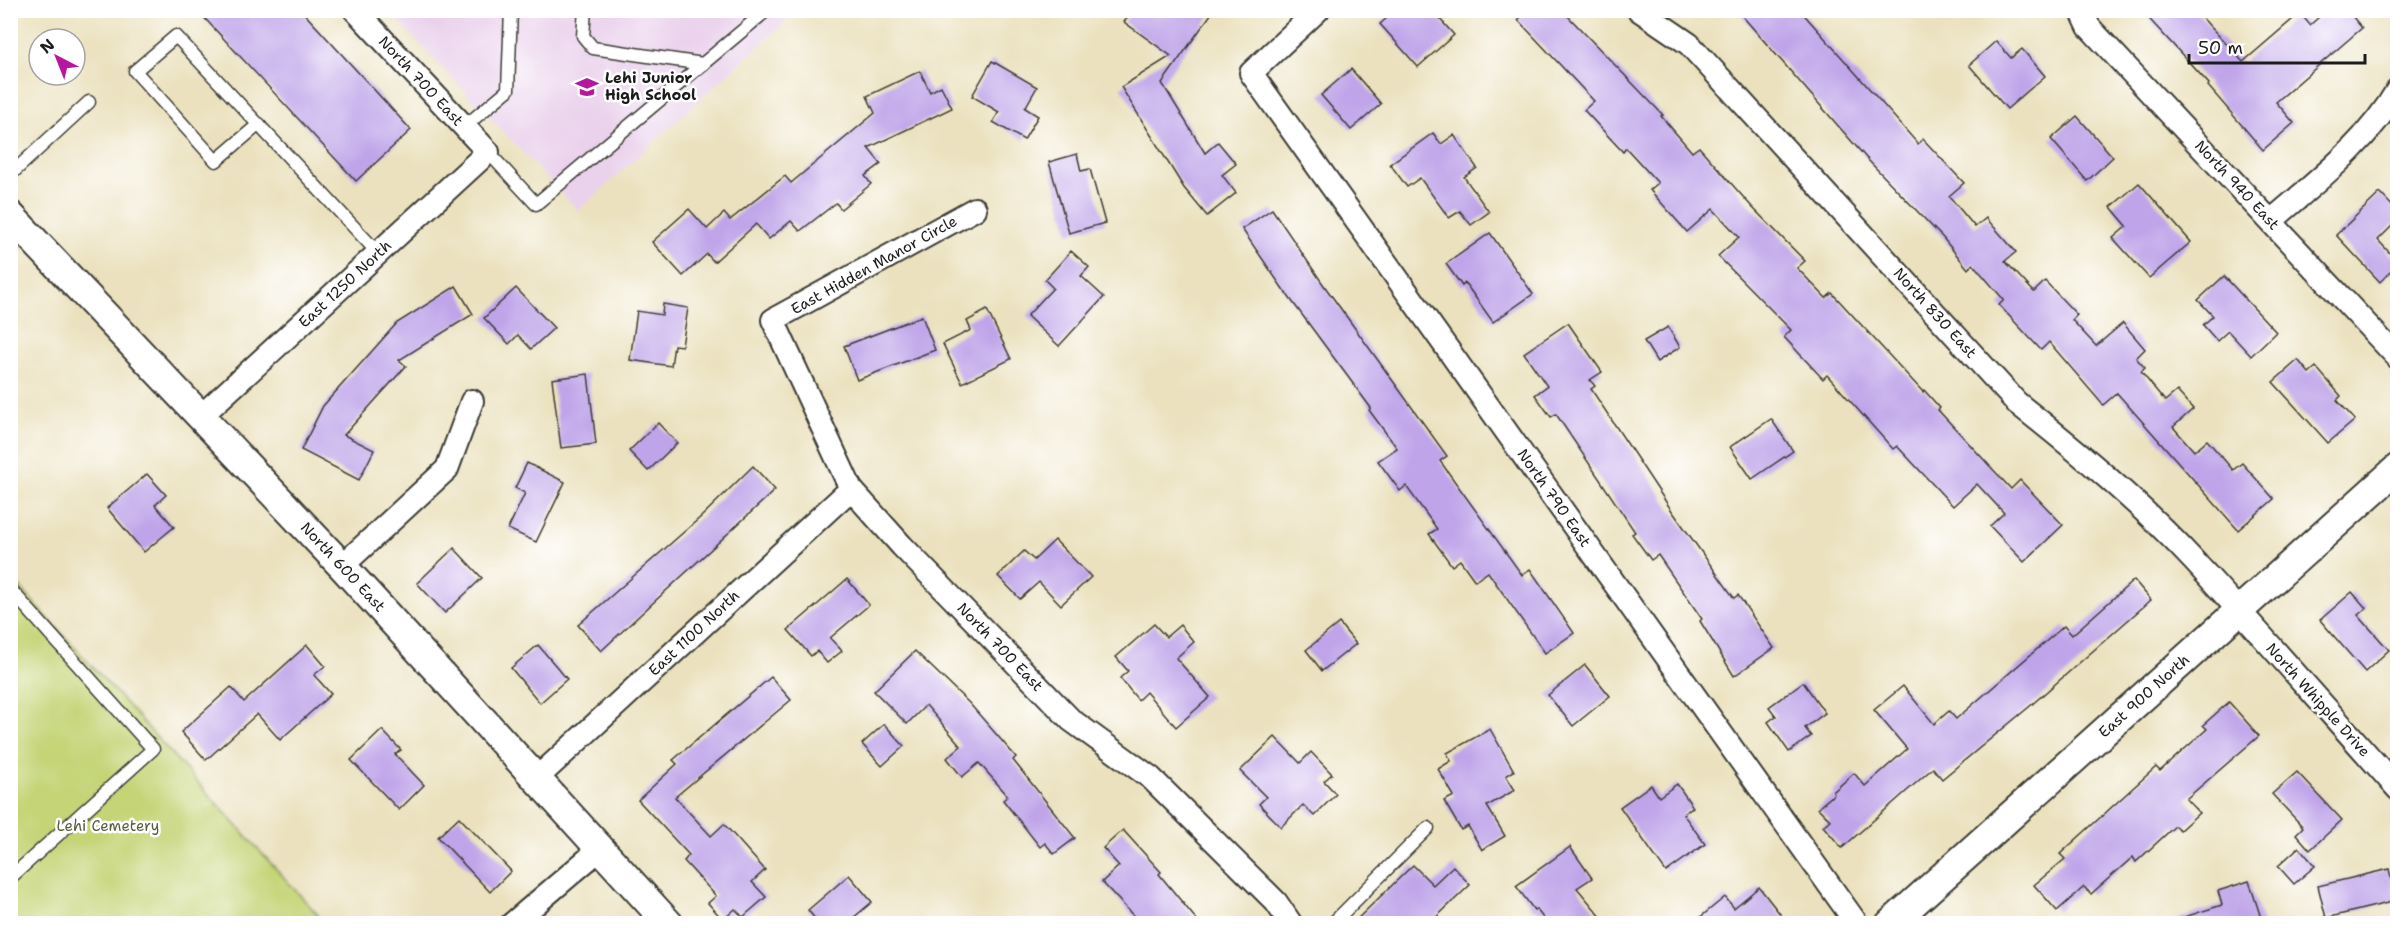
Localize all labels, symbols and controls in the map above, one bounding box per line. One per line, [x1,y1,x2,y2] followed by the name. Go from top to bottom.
[27,27,87,87] north arrow
[2189,27,2364,65] scale bar
[374,32,468,130] street label: North 700 East
[36,34,59,58] text: N
[2198,36,2243,60] text: 50 m
[605,68,696,105] place label: Lehi Junior High School
[574,74,600,100] school or university icon: Lehi Junior High School
[2190,136,2284,234] street label: North 940 East
[787,211,961,319] street label: East Hidden Manor Circle
[294,236,396,332] street label: East 1250 North
[1889,263,1981,363] street label: North 830 East
[1513,445,1595,551] street label: North 790 East
[296,518,390,616] street label: North 600 East
[644,586,744,680] street label: East 1100 North
[953,598,1047,696] street label: North 700 East
[2261,639,2375,761] street label: North Whipple Drive
[2094,650,2194,742] street label: East 900 North
[57,816,159,836] park label: Lehi Cemetery

